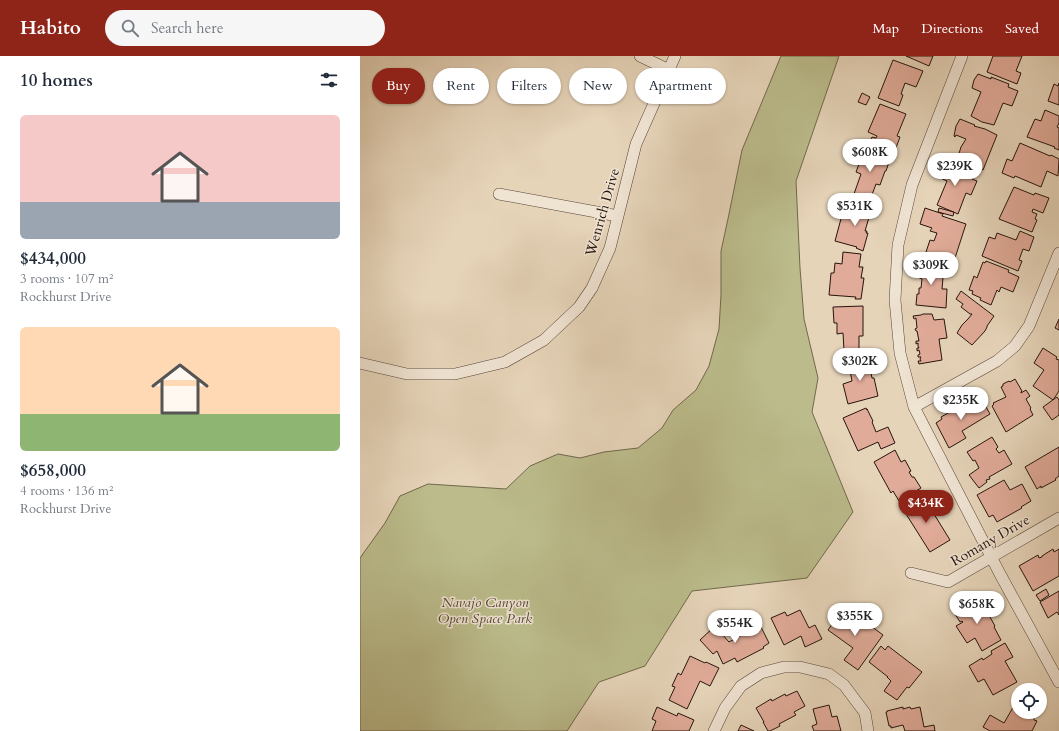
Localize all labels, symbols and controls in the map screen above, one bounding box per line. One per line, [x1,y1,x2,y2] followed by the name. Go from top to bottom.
[105,10,385,46] search box
[20,15,81,41] text: Habito
[119,17,141,39] icon: search
[151,18,224,38] text: Search here
[873,19,899,38] text: Map
[921,19,983,38] text: Directions
[1005,19,1039,38] text: Saved
[372,68,425,104] chip: Buy
[433,68,489,104] chip: Rent
[497,68,561,104] chip: Filters
[569,68,627,104] chip: New
[635,68,726,104] chip: Apartment
[20,69,93,92] text: 10 homes
[318,69,340,91] icon: filters
[842,139,898,173] pin: $608K
[144,141,216,213] icon: home
[851,143,889,161] text: $608K
[927,153,983,187] pin: $239K
[936,157,974,175] text: $239K
[581,166,624,259] street label: Wenrich Drive
[827,193,883,227] pin: $531K
[836,197,874,215] text: $531K
[20,247,86,270] text: $434,000
[903,252,959,286] pin: $309K
[912,256,950,274] text: $309K
[20,270,113,288] text: 3 rooms · 107 m²
[20,288,111,306] text: Rockhurst Drive
[832,348,888,382] pin: $302K
[841,352,879,370] text: $302K
[144,353,216,425] icon: home
[933,387,989,421] pin: $235K
[942,391,980,409] text: $235K
[20,459,86,482] text: $658,000
[20,482,113,500] text: 4 rooms · 136 m²
[898,490,954,524] pin: $434K
[907,494,945,512] text: $434K
[20,500,111,518] text: Rockhurst Drive
[947,510,1033,571] street label: Romany Drive
[949,591,1005,625] pin: $658K
[438,593,532,628] park label: Navajo Canyon Open Space Park
[958,595,996,613] text: $658K
[827,603,883,637] pin: $355K
[836,607,874,625] text: $355K
[707,610,763,644] pin: $554K
[716,614,754,632] text: $554K
[1011,683,1047,719] map controls
[1011,683,1047,719] button: locate

